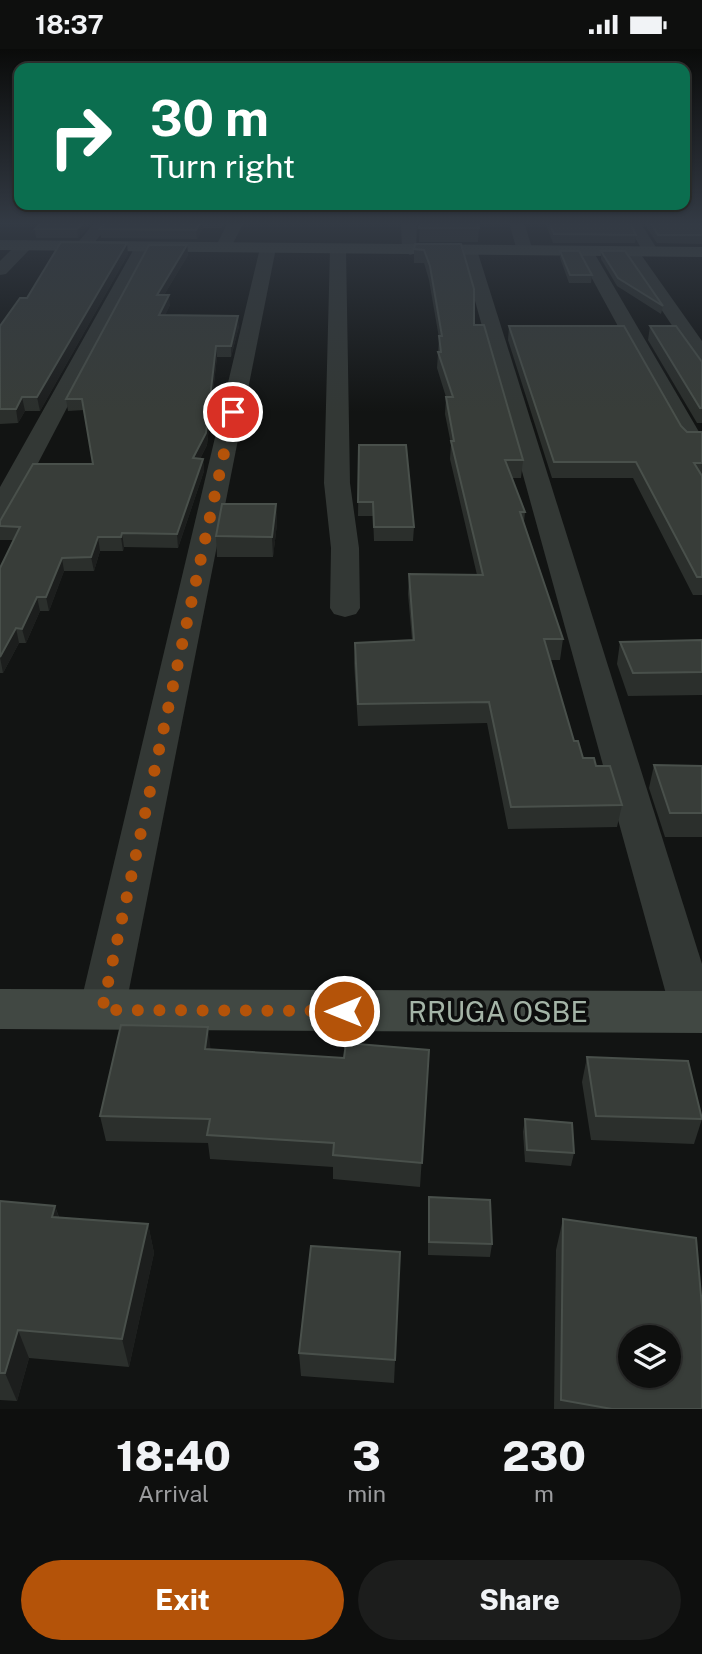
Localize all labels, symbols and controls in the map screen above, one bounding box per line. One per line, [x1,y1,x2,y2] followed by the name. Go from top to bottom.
[35,9,104,40] text: 18:37
[150,89,269,147] text: 30 m
[35,91,126,182] icon: right
[150,148,295,185] text: Turn right
[203,382,263,442] pin
[214,393,252,431] icon: arrive
[307,974,381,1048] position arrow
[408,995,588,1028] street label: RRUGA OSBE
[618,1325,681,1388] map controls
[618,1325,681,1388] button: layers
[116,1431,231,1480] text: 18:40
[352,1431,381,1480] text: 3
[502,1431,586,1480] text: 230
[138,1480,209,1507] text: Arrival
[347,1480,386,1507] text: min
[534,1480,554,1507] text: m
[21,1560,344,1640] button: Exit
[358,1560,681,1640] button: Share

